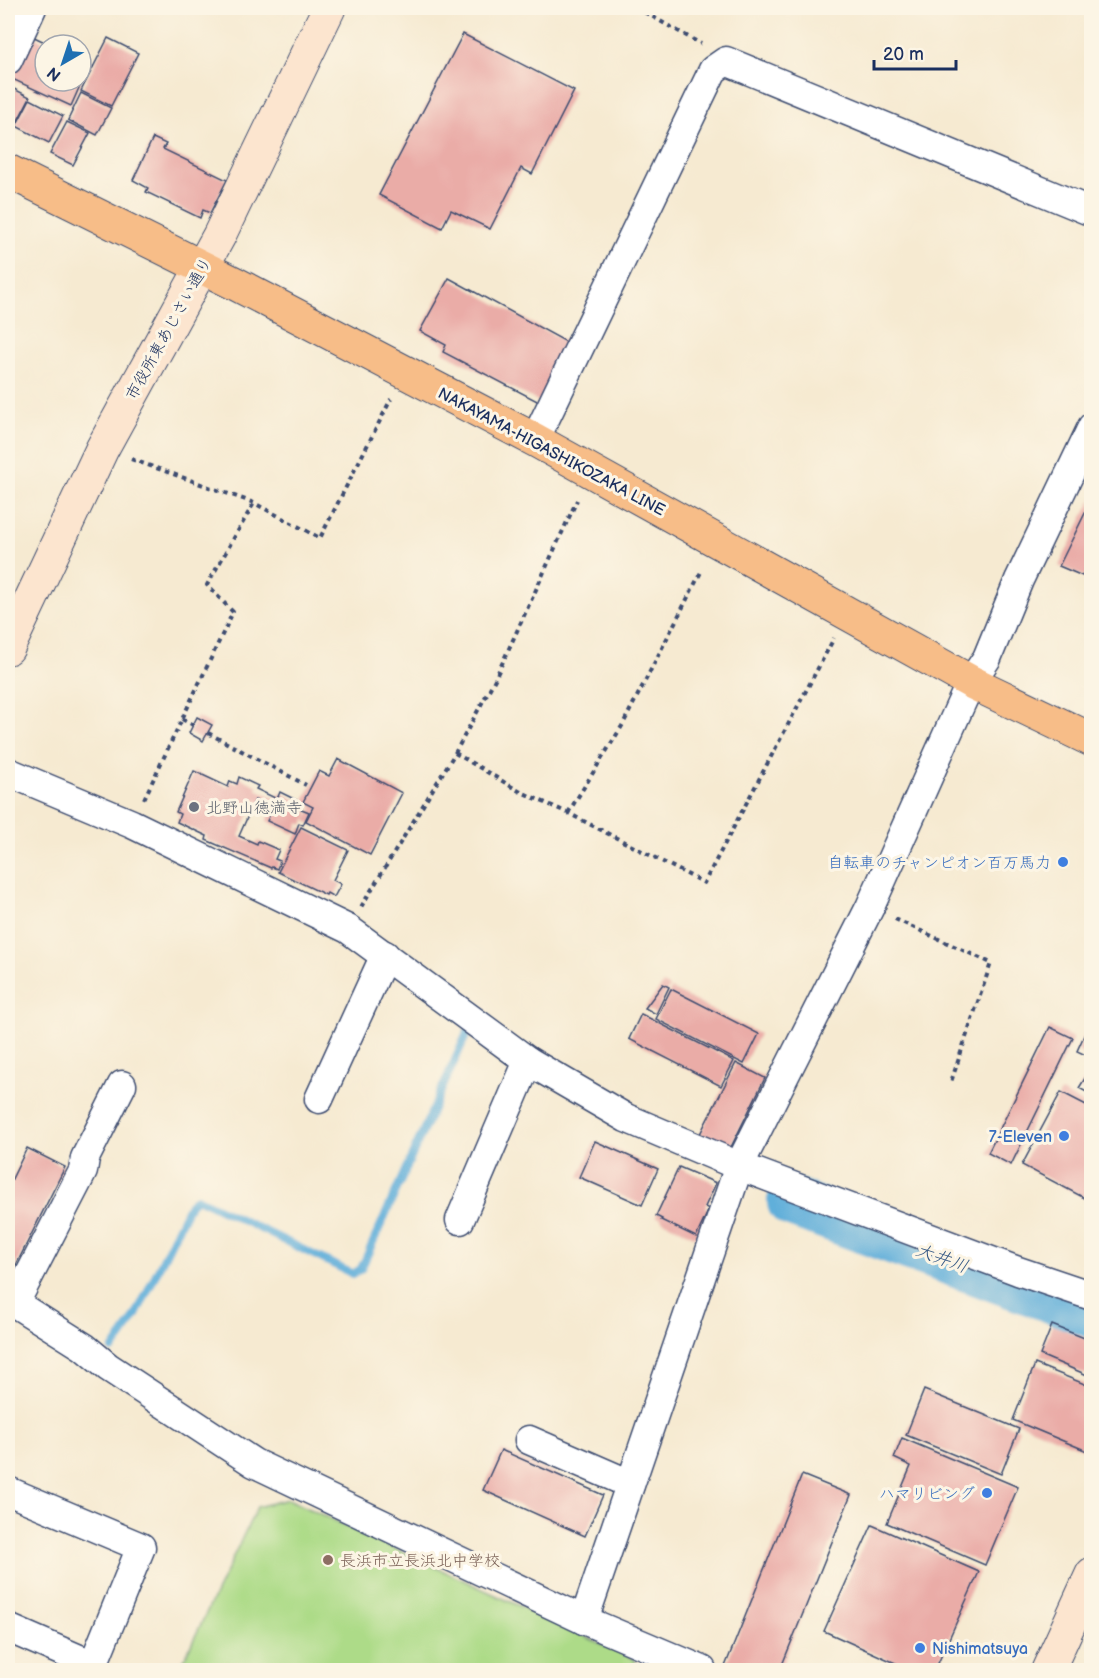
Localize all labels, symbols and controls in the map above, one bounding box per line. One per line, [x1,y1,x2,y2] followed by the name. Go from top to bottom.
[33,33,93,93] north arrow
[874,33,956,71] scale bar
[883,44,924,65] text: 20 m
[44,62,65,85] text: N
[122,254,216,403] street label: 市役所東あじさい通り
[434,384,668,520] street label: NAKAYAMA-HIGASHIKOZAKA LINE
[206,799,302,818] place label: 北野山徳満寺
[187,800,201,814] marker: 北野山徳満寺
[827,854,1051,873] place label: 自転車のチャンピオン百万馬力
[1056,855,1070,869] marker: 自転車のチャンピオン百万馬力
[989,1128,1052,1147] place label: 7-Eleven
[1057,1129,1071,1143] marker: 7-Eleven
[913,1239,971,1278] water label: 大井川
[879,1485,975,1504] place label: ハマリビング
[980,1486,994,1500] marker: ハマリビング
[340,1552,500,1571] place label: 長浜市立長浜北中学校
[321,1553,335,1567] marker: 長浜市立長浜北中学校
[932,1640,1028,1659] place label: Nishimatsuya
[913,1641,927,1655] marker: Nishimatsuya

